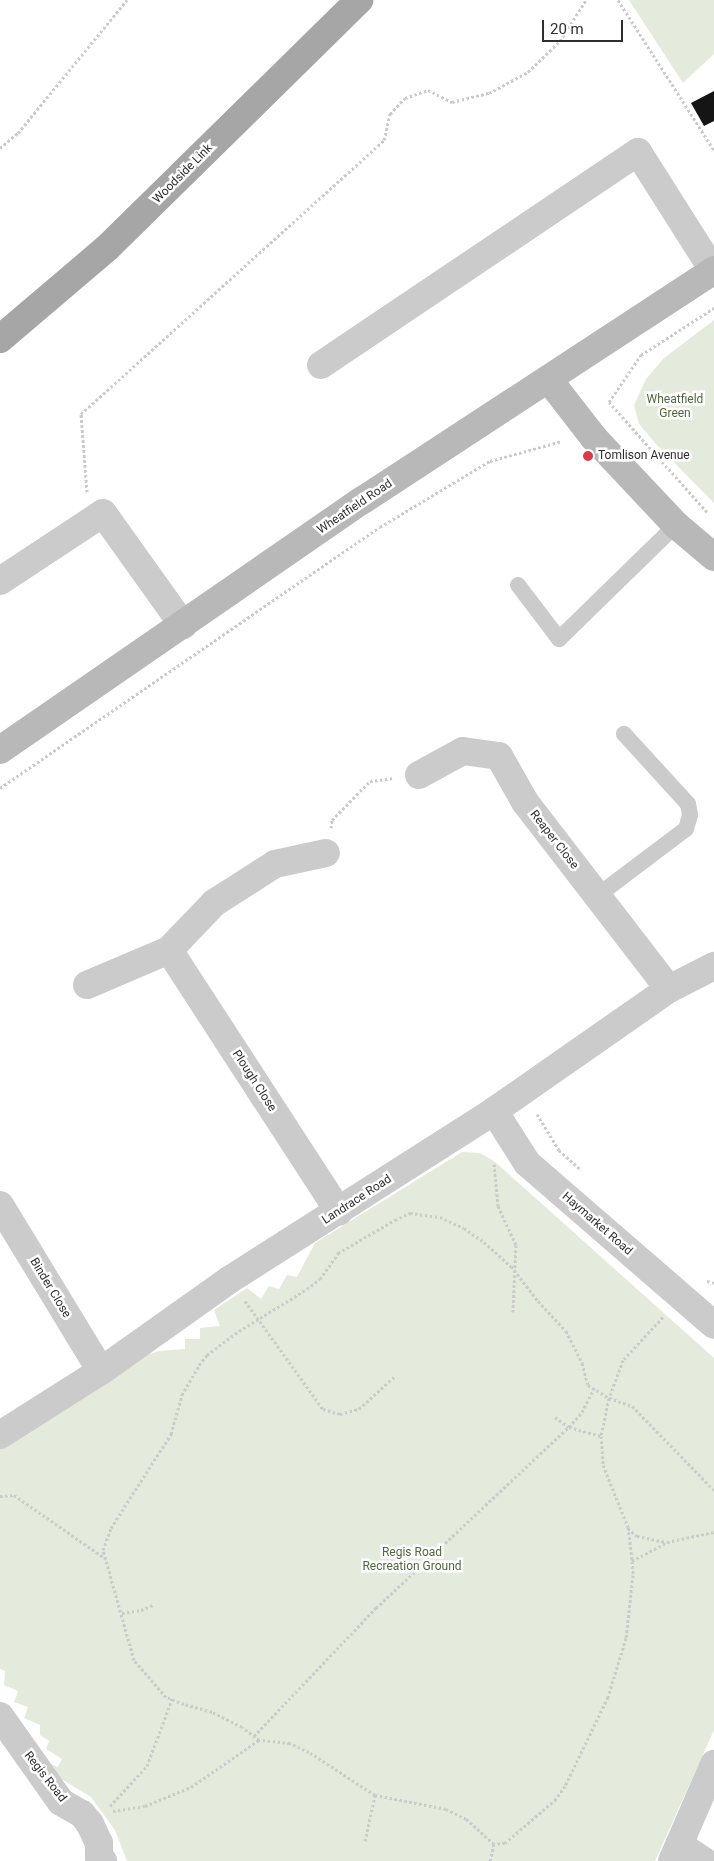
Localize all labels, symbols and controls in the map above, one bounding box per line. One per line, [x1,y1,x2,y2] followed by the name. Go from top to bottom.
[544,10,625,42] scale bar
[550,20,584,38] text: 20 m
[150,141,216,207] street label: Woodside Link
[647,393,703,421] park label: Wheatfield Green
[598,449,690,463] place label: Tomlison Avenue
[582,450,594,462] marker: Tomlison Avenue
[315,477,395,537] street label: Wheatfield Road
[527,808,581,872] street label: Reaper Close
[229,1048,279,1114] street label: Plough Close
[320,1172,394,1228] street label: Landrace Road
[559,1190,635,1258] street label: Haymarket Road
[26,1255,74,1321] street label: Binder Close
[362,1546,462,1574] park label: Regis Road Recreation Ground
[21,1749,69,1805] street label: Regis Road

